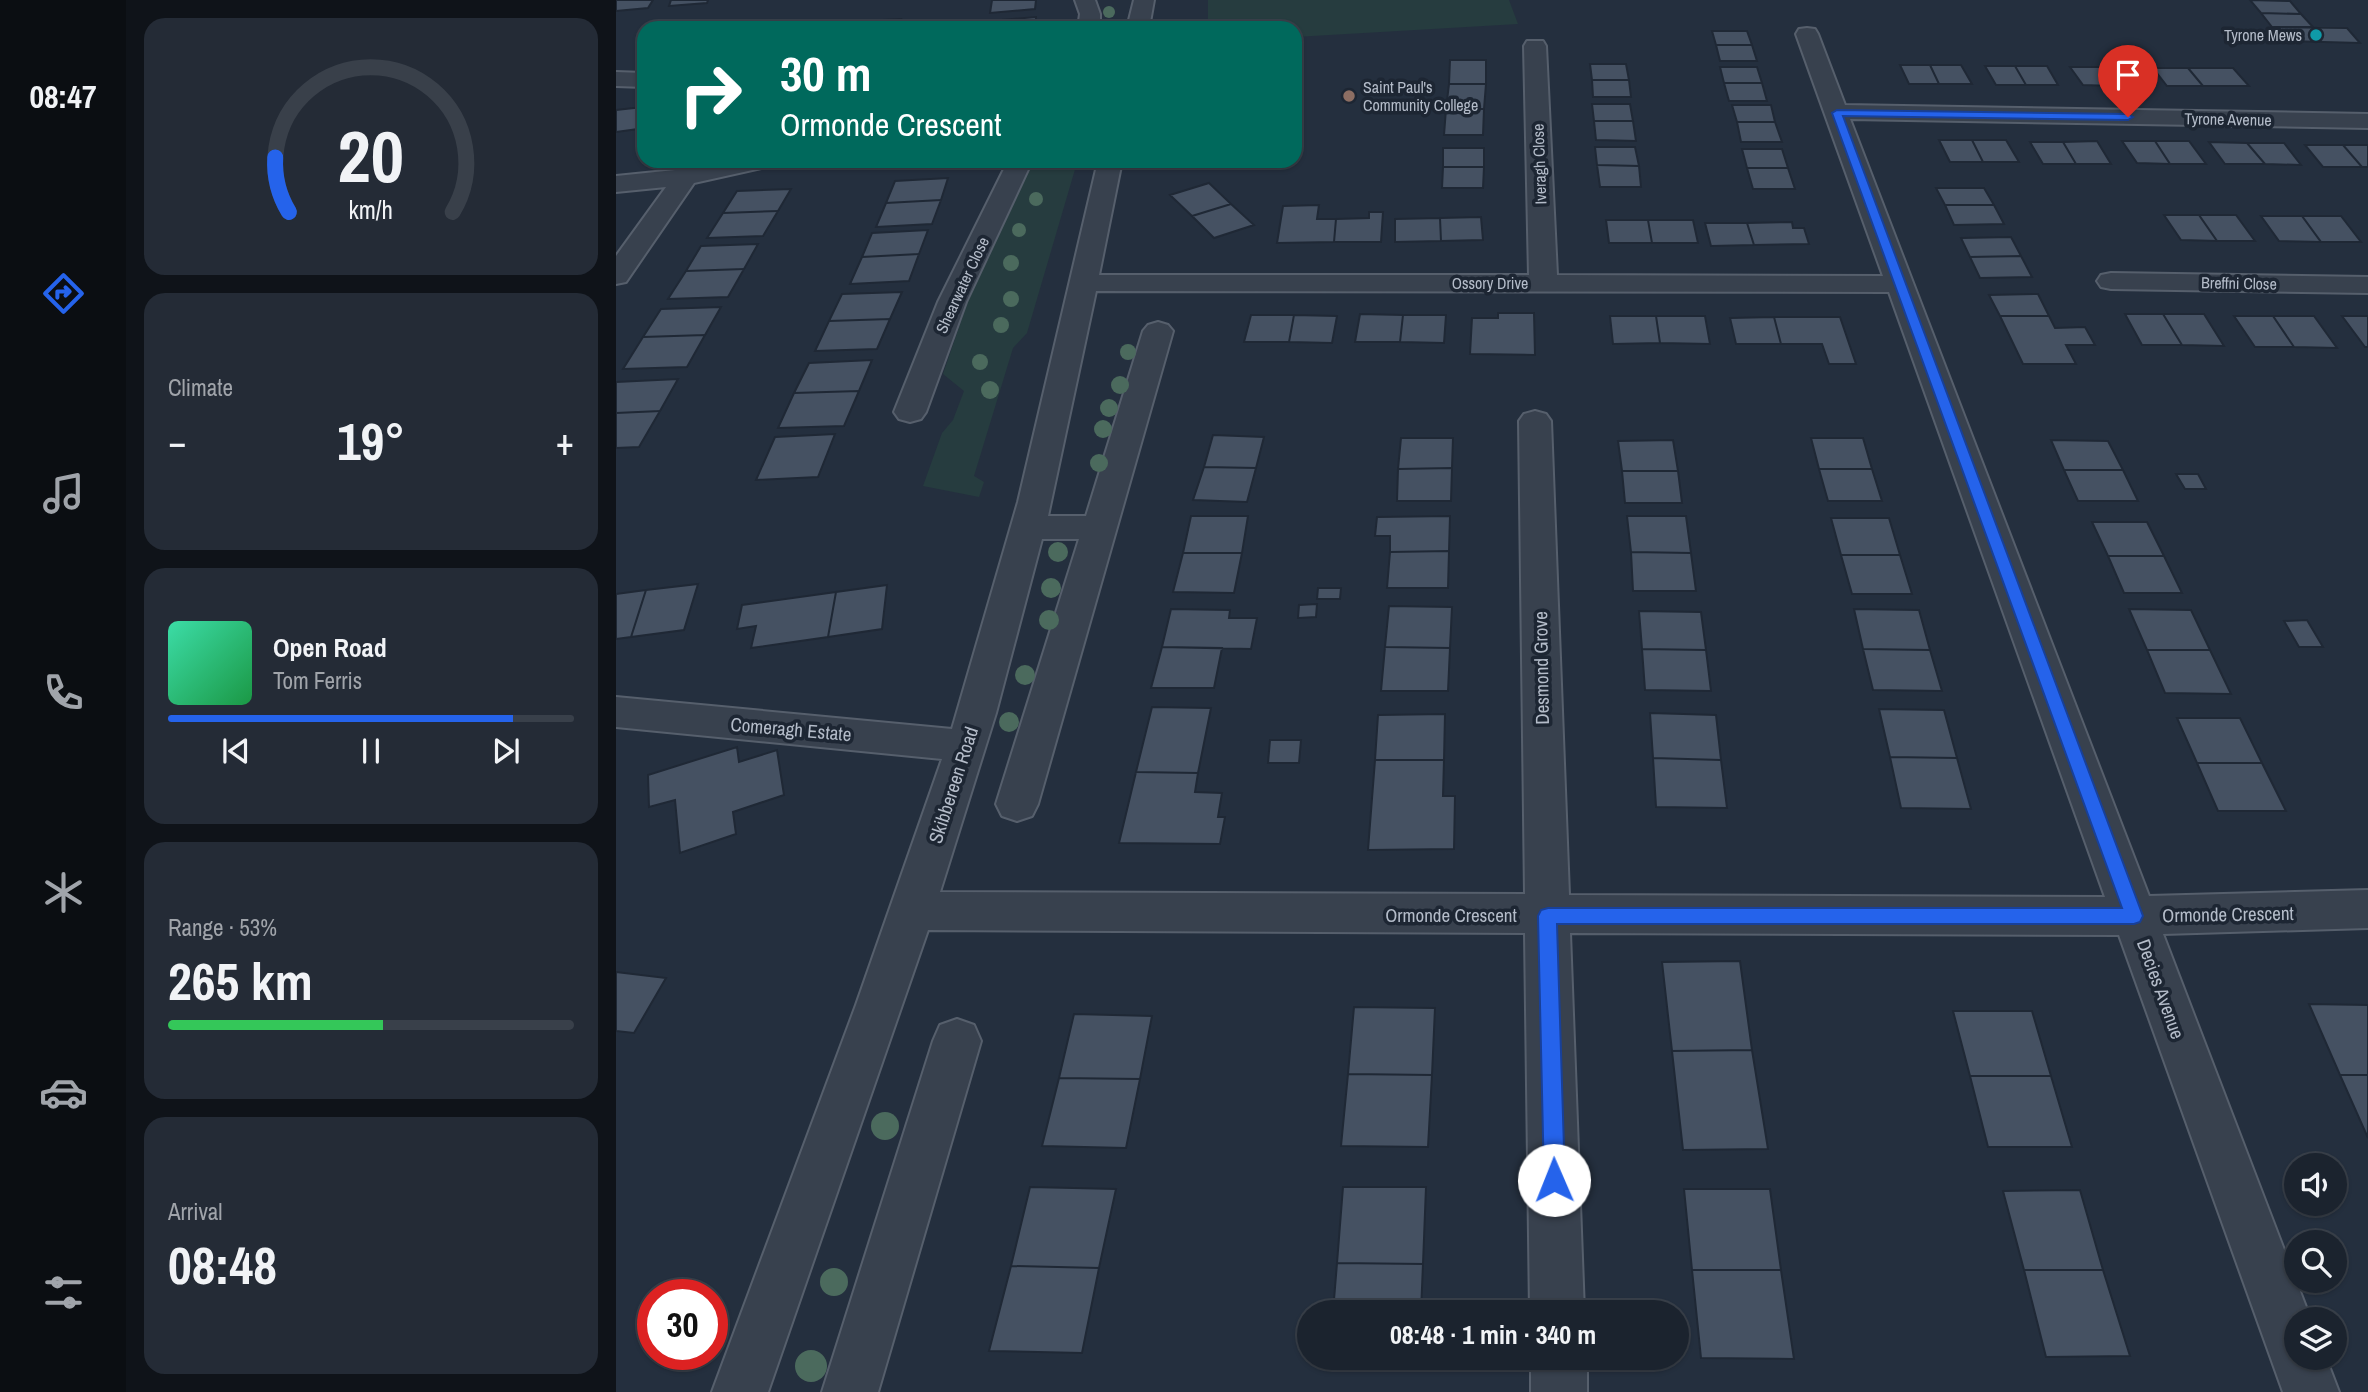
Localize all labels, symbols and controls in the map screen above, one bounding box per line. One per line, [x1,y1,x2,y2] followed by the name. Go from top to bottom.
[2224,24,2302,46] place label: Tyrone Mews
[2308,27,2324,43] marker: Tyrone Mews
[780,40,872,106] text: 30 m
[2098,45,2158,117] pin
[665,49,756,140] icon: right
[2109,56,2147,94] icon: arrive
[29,75,97,118] text: 08:47
[1363,76,1478,116] place label: Saint Paul's Community College
[1341,88,1357,104] marker: Saint Paul's Community College
[780,103,1002,146] text: Ormonde Crescent
[2184,107,2272,131] street label: Tyrone Avenue
[338,108,404,206] text: 20
[1527,123,1551,205] street label: Iveragh Close
[349,193,393,227] text: km/h
[930,233,994,337] street label: Shearwater Close
[39,269,88,318] icon: directions
[2201,271,2277,295] street label: Breffni Close
[1452,272,1528,294] street label: Ossory Drive
[168,372,233,403] text: Climate
[337,406,405,476] text: 19°
[168,416,186,467] text: −
[556,416,574,467] text: +
[39,469,88,518] icon: music
[1527,611,1555,725] street label: Desmond Grove
[273,630,387,665] text: Open Road
[273,665,362,696] text: Tom Ferris
[39,668,88,717] icon: phone
[729,711,853,747] street label: Comeragh Estate
[922,723,984,847] street label: Skibbereen Road
[217,732,255,770] icon: previous
[352,732,390,770] icon: pause
[487,732,525,770] icon: next
[39,868,88,917] icon: climate
[2162,900,2295,928] street label: Ormonde Crescent
[1385,902,1517,928] street label: Ormonde Crescent
[168,912,277,943] text: Range · 53%
[2131,935,2191,1043] street label: Decies Avenue
[168,946,313,1016] text: 265 km
[39,1068,88,1117] icon: car
[1517,1143,1591,1217] position arrow
[2284,1153,2347,1370] map controls
[2284,1153,2347,1216] button: sound
[168,1196,223,1227] text: Arrival
[168,1230,277,1300] text: 08:48
[2284,1230,2347,1293] button: search
[39,1268,88,1317] icon: filters
[637,1279,728,1370] speed limit sign: 30
[2284,1307,2347,1370] button: layers
[1390,1317,1596,1352] text: 08:48 · 1 min · 340 m

